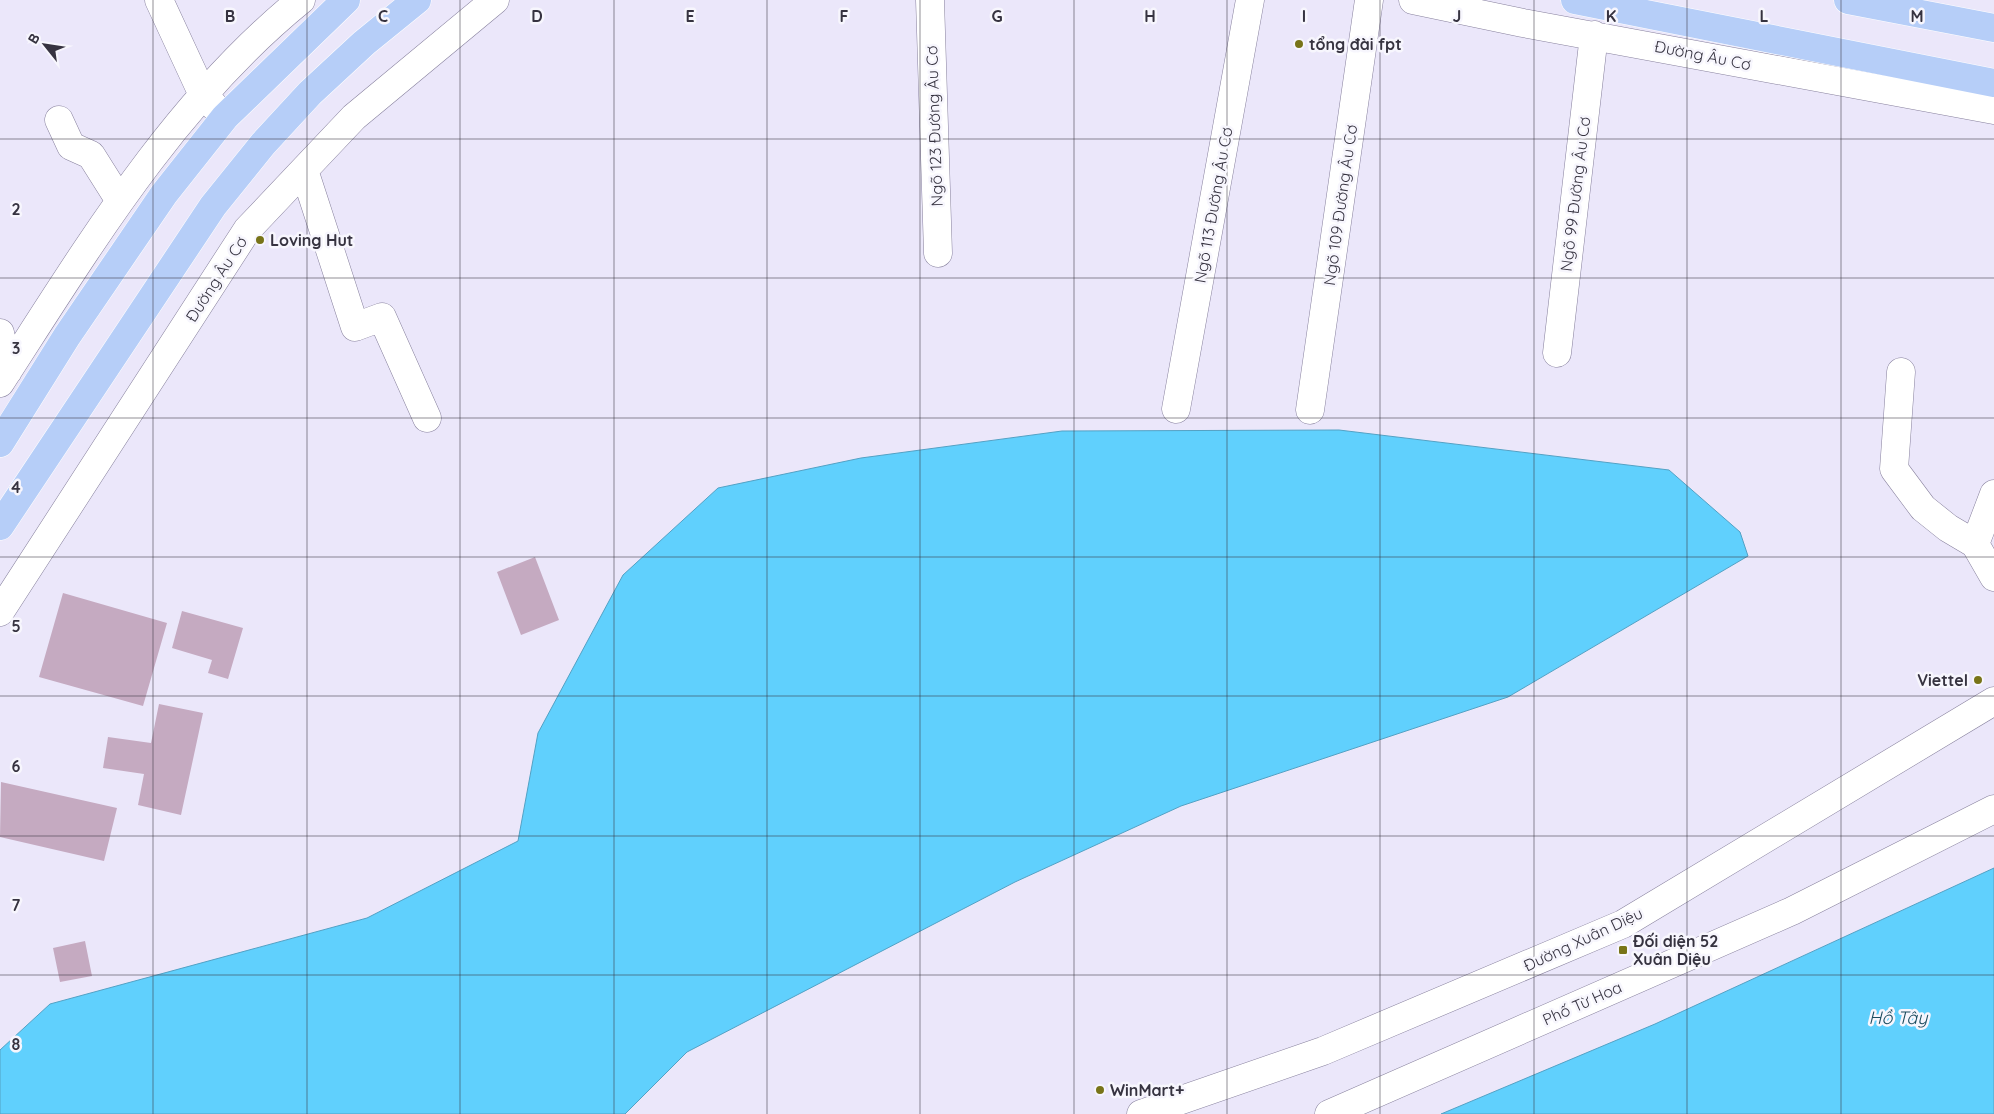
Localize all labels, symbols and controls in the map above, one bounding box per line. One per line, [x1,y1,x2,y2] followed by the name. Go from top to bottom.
[225,6,235,26] text: B
[378,6,388,26] text: C
[531,6,543,26] text: D
[685,6,695,26] text: E
[840,6,849,26] text: F
[991,6,1003,26] text: G
[1144,6,1156,26] text: H
[1302,6,1306,26] text: I
[1453,6,1461,26] text: J
[1606,6,1616,26] text: K
[1760,6,1769,26] text: L
[1910,6,1924,26] text: M
[20,20,70,70] north arrow
[24,30,44,47] text: B
[1309,34,1402,54] place label: tổng đài fpt
[1653,36,1753,74] street label: Đường Âu Cơ
[1293,38,1305,50] marker: tổng đài fpt
[921,45,947,207] street label: Ngõ 123 Đường Âu Cơ
[1556,116,1594,272] street label: Ngõ 99 Đường Âu Cơ
[1319,123,1361,287] street label: Ngõ 109 Đường Âu Cơ
[1189,125,1237,285] street label: Ngõ 113 Đường Âu Cơ
[11,199,21,219] text: 2
[270,230,353,250] place label: Loving Hut
[181,233,251,325] street label: Đường Âu Cơ
[254,234,266,246] marker: Loving Hut
[12,338,20,358] text: 3
[11,477,21,497] text: 4
[11,616,21,636] text: 5
[1917,670,1968,690] place label: Viettel
[1972,674,1984,686] marker: Viettel
[12,756,21,776] text: 6
[12,895,21,915] text: 7
[1520,903,1646,975] street label: Đường Xuân Diệu
[1632,931,1718,969] place label: Đối diện 52 Xuân Diệu
[1617,944,1629,956] marker: Đối diện 52 Xuân Diệu
[1539,977,1625,1029] street label: Phố Từ Hoa
[1869,1006,1929,1029] water label: Hồ Tây
[12,1034,21,1054] text: 8
[1110,1080,1184,1100] place label: WinMart+
[1094,1084,1106,1096] marker: WinMart+

